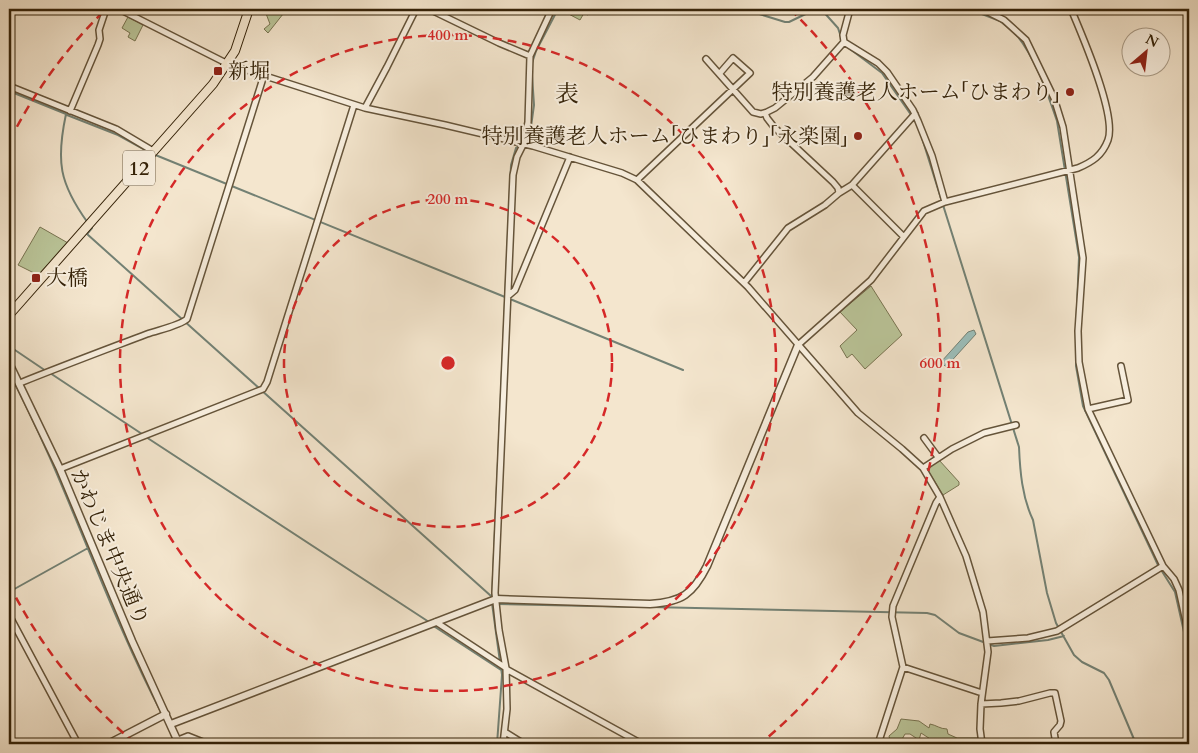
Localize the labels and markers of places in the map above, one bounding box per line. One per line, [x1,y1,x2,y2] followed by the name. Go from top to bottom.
[228,57,270,86] place label: 新堀
[212,65,224,77] marker: 新堀
[772,78,1060,107] place label: 特別養護老人ホーム「ひまわり」
[1064,86,1076,98] marker: 特別養護老人ホーム「ひまわり」
[482,122,848,151] place label: 特別養護老人ホーム「ひまわり」「永楽園」
[852,130,864,142] marker: 特別養護老人ホーム「ひまわり」「永楽園」
[46,264,88,293] place label: 大橋
[30,272,42,284] marker: 大橋
[439,354,457,372] centre of rings

